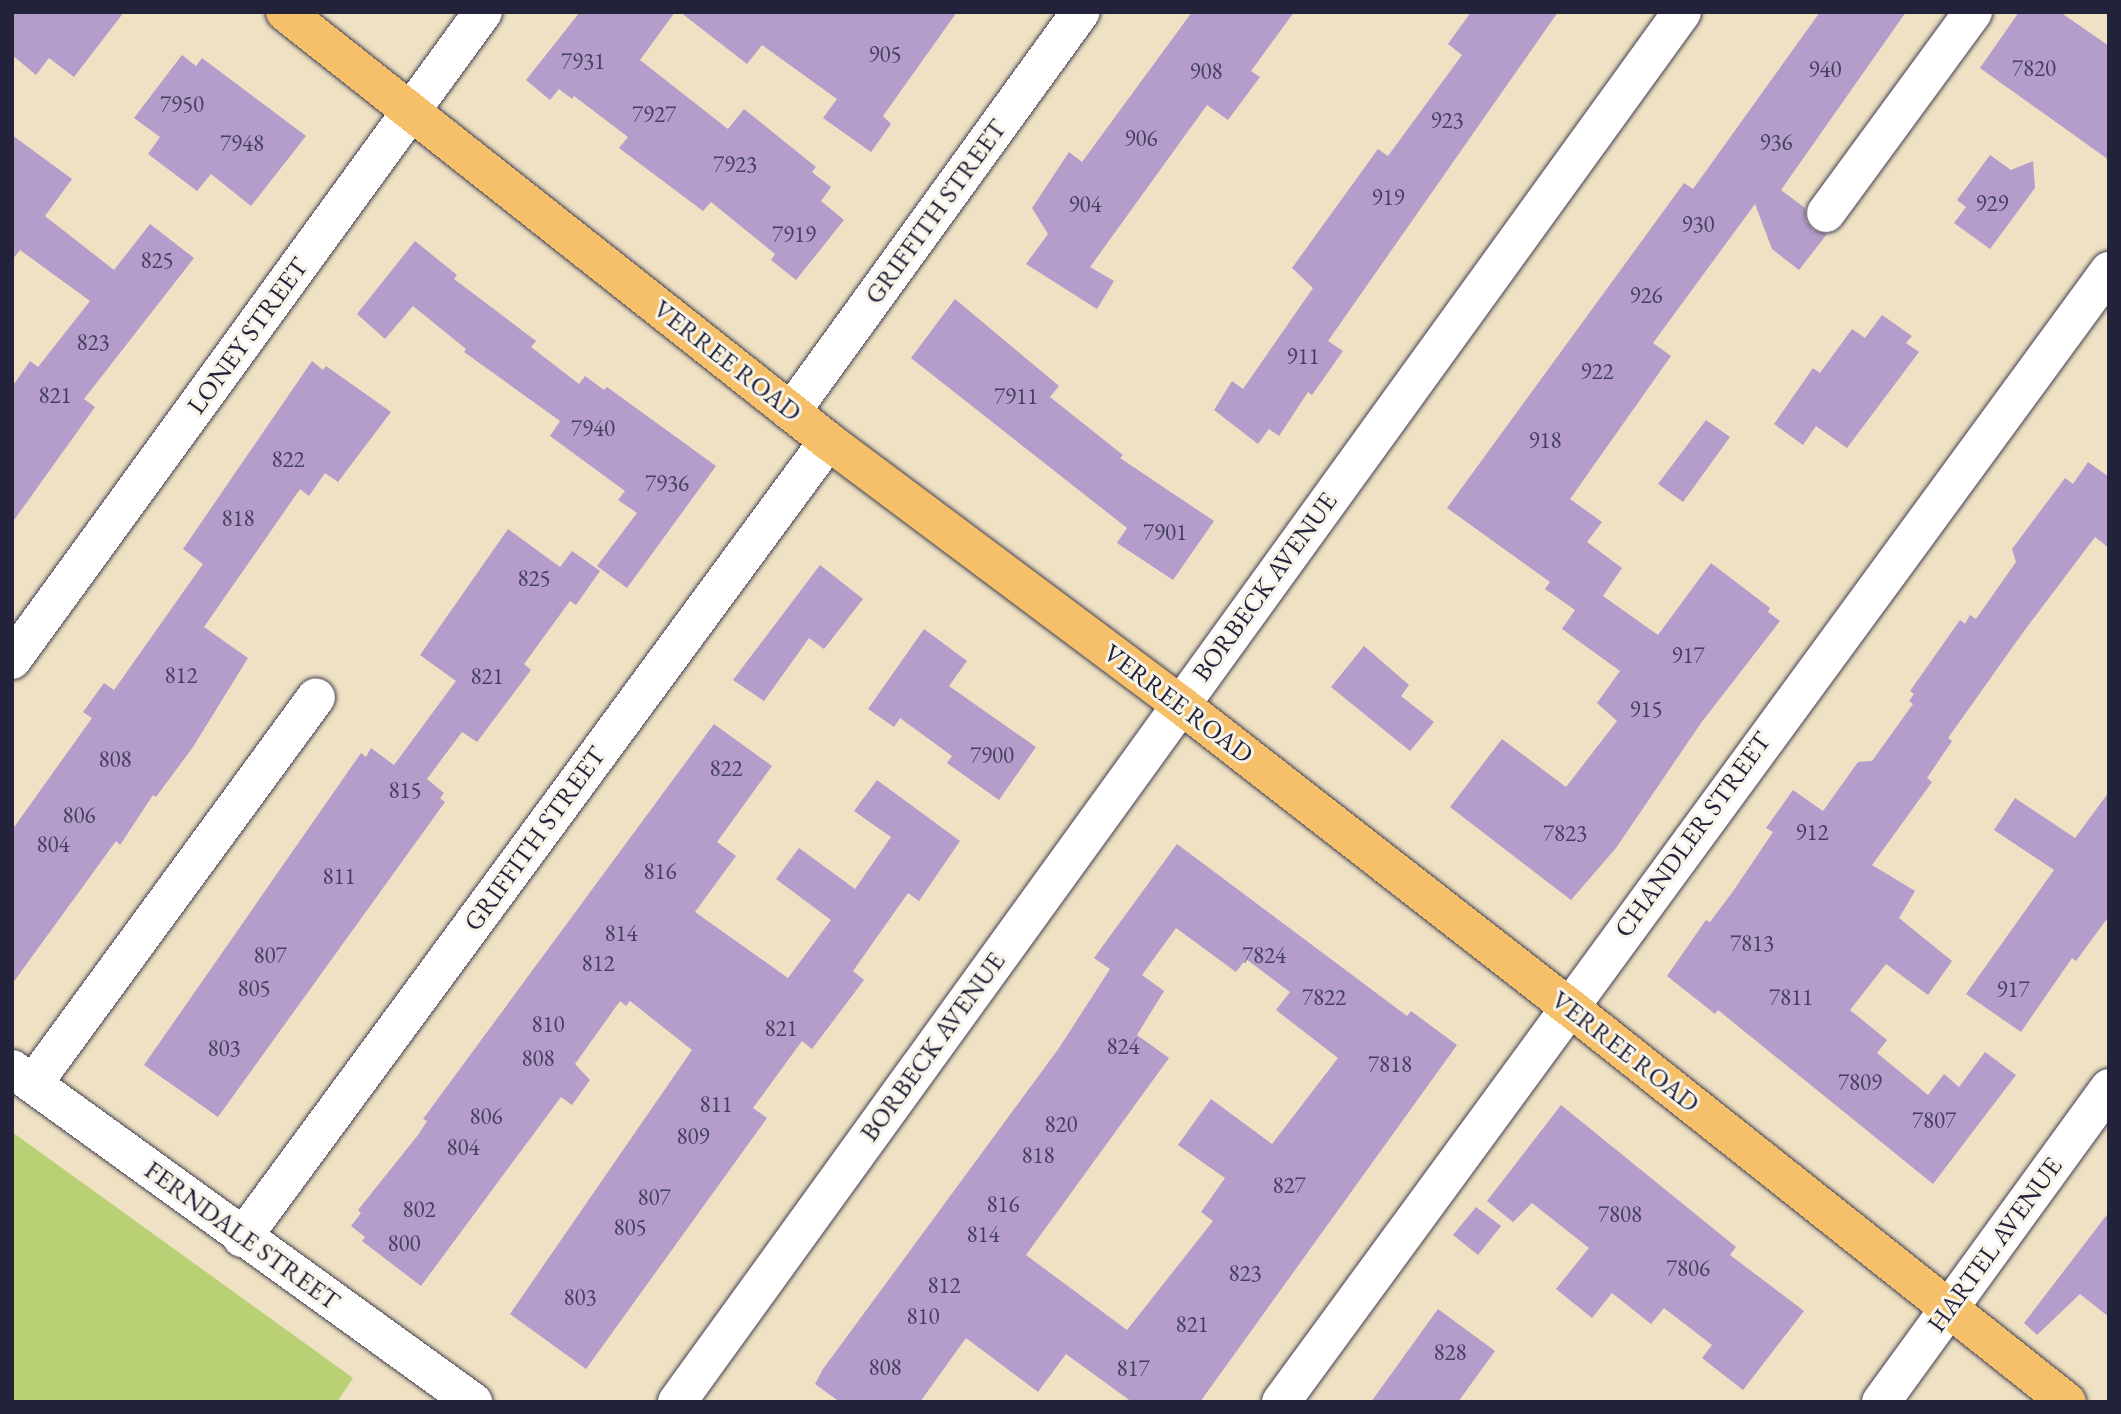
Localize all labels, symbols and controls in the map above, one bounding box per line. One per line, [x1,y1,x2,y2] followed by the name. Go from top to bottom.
[868,40,902,68] house number: 905
[561,47,605,75] house number: 7931
[2012,54,2056,82] house number: 7820
[1808,55,1842,83] house number: 940
[1189,57,1223,85] house number: 908
[160,90,204,118] house number: 7950
[632,100,676,128] house number: 7927
[1430,106,1464,134] house number: 923
[859,114,1013,310] street label: GRIFFITH STREET
[1124,124,1158,152] house number: 906
[1759,128,1793,156] house number: 936
[220,129,264,157] house number: 7948
[713,150,757,178] house number: 7923
[1371,183,1405,211] house number: 919
[1975,189,2009,217] house number: 929
[1068,190,1102,218] house number: 904
[1681,210,1715,238] house number: 930
[772,220,816,248] house number: 7919
[140,246,174,274] house number: 825
[181,252,315,420] street label: LONEY STREET
[1629,281,1663,309] house number: 926
[647,294,807,428] street label: VERREE ROAD
[76,328,110,356] house number: 823
[1286,342,1320,370] house number: 911
[1580,357,1614,385] house number: 922
[38,381,72,409] house number: 821
[994,382,1038,410] house number: 7911
[571,414,615,442] house number: 7940
[1528,426,1562,454] house number: 918
[271,445,305,473] house number: 822
[645,469,689,497] house number: 7936
[1186,486,1344,688] street label: BORBECK AVENUE
[221,504,255,532] house number: 818
[1143,518,1187,546] house number: 7901
[517,564,551,592] house number: 825
[1097,638,1259,770] street label: VERREE ROAD
[1671,641,1705,669] house number: 917
[164,661,198,689] house number: 812
[470,662,504,690] house number: 821
[1629,695,1663,723] house number: 915
[1608,726,1778,944] street label: CHANDLER STREET
[458,741,612,937] street label: GRIFFITH STREET
[970,741,1014,769] house number: 7900
[98,745,132,773] house number: 808
[709,754,743,782] house number: 822
[388,776,422,804] house number: 815
[62,801,96,829] house number: 806
[1795,818,1829,846] house number: 912
[1543,819,1587,847] house number: 7823
[36,830,70,858] house number: 804
[643,857,677,885] house number: 816
[322,862,356,890] house number: 811
[604,919,638,947] house number: 814
[1730,929,1774,957] house number: 7813
[253,941,287,969] house number: 807
[1242,941,1286,969] house number: 7824
[854,946,1012,1148] street label: BORBECK AVENUE
[581,949,615,977] house number: 812
[237,974,271,1002] house number: 805
[1996,975,2030,1003] house number: 917
[1302,983,1346,1011] house number: 7822
[1769,983,1813,1011] house number: 7811
[1545,985,1705,1119] street label: VERREE ROAD
[531,1010,565,1038] house number: 810
[764,1014,798,1042] house number: 821
[1106,1032,1140,1060] house number: 824
[207,1034,241,1062] house number: 803
[521,1044,555,1072] house number: 808
[1368,1050,1412,1078] house number: 7818
[1838,1068,1882,1096] house number: 7809
[699,1090,733,1118] house number: 811
[469,1102,503,1130] house number: 806
[1912,1106,1956,1134] house number: 7807
[1044,1110,1078,1138] house number: 820
[676,1122,710,1150] house number: 809
[446,1133,480,1161] house number: 804
[1021,1141,1055,1169] house number: 818
[1921,1152,2069,1338] street label: HARTEL AVENUE
[138,1155,346,1317] street label: FERNDALE STREET
[1272,1171,1306,1199] house number: 827
[637,1183,671,1211] house number: 807
[986,1190,1020,1218] house number: 816
[402,1195,436,1223] house number: 802
[1598,1200,1642,1228] house number: 7808
[613,1213,647,1241] house number: 805
[966,1220,1000,1248] house number: 814
[387,1229,421,1257] house number: 800
[1666,1254,1710,1282] house number: 7806
[1228,1259,1262,1287] house number: 823
[927,1271,961,1299] house number: 812
[563,1283,597,1311] house number: 803
[906,1302,940,1330] house number: 810
[1175,1310,1209,1338] house number: 821
[1433,1338,1467,1366] house number: 828
[868,1353,902,1381] house number: 808
[1116,1354,1150,1382] house number: 817

